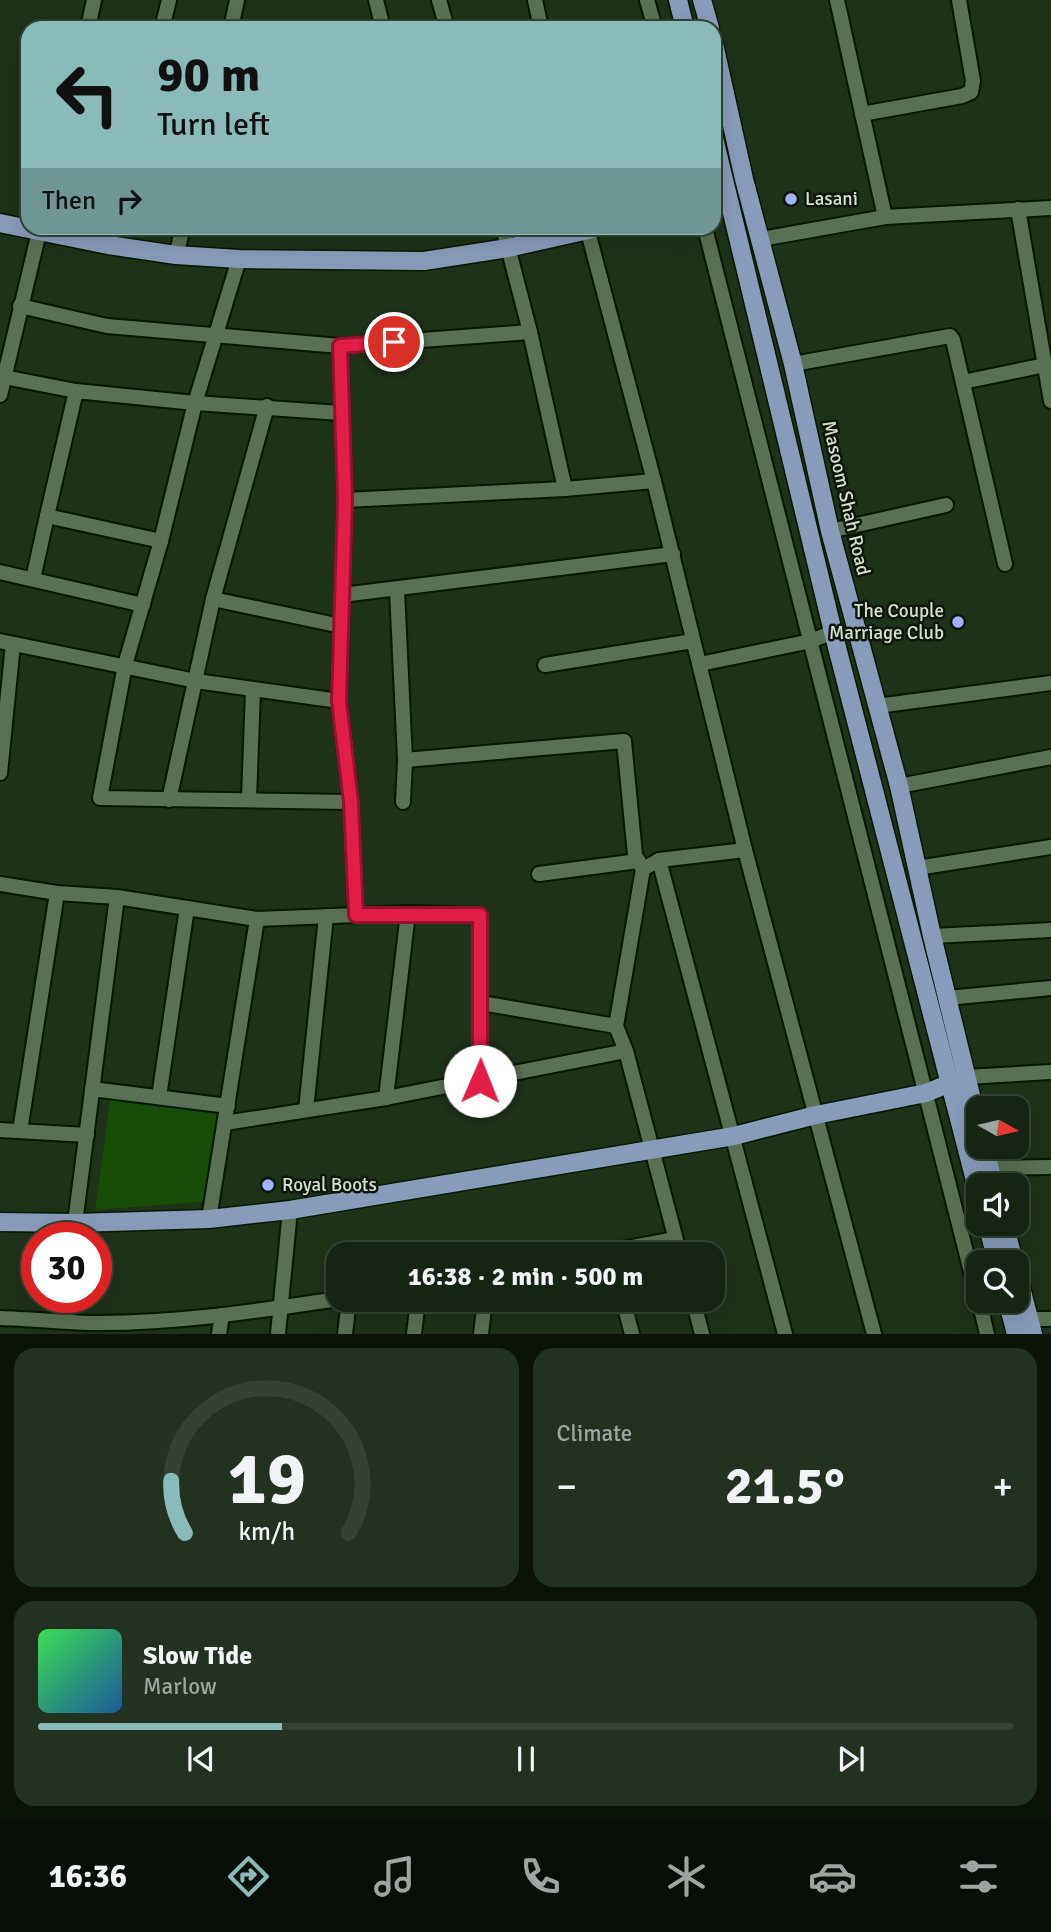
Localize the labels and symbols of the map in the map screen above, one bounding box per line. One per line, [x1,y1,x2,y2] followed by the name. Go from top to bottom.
[805,187,858,211] place label: Lasani
[783,191,799,207] marker: Lasani
[364,312,424,372] pin
[817,418,875,578] street label: Masoom Shah Road
[829,599,944,645] place label: The Couple Marriage Club
[950,614,966,630] marker: The Couple Marriage Club
[443,1044,517,1118] position arrow
[966,1096,1029,1158] north arrow
[282,1173,377,1197] place label: Royal Boots
[260,1177,276,1193] marker: Royal Boots
[21,1222,112,1313] speed limit sign: 30

